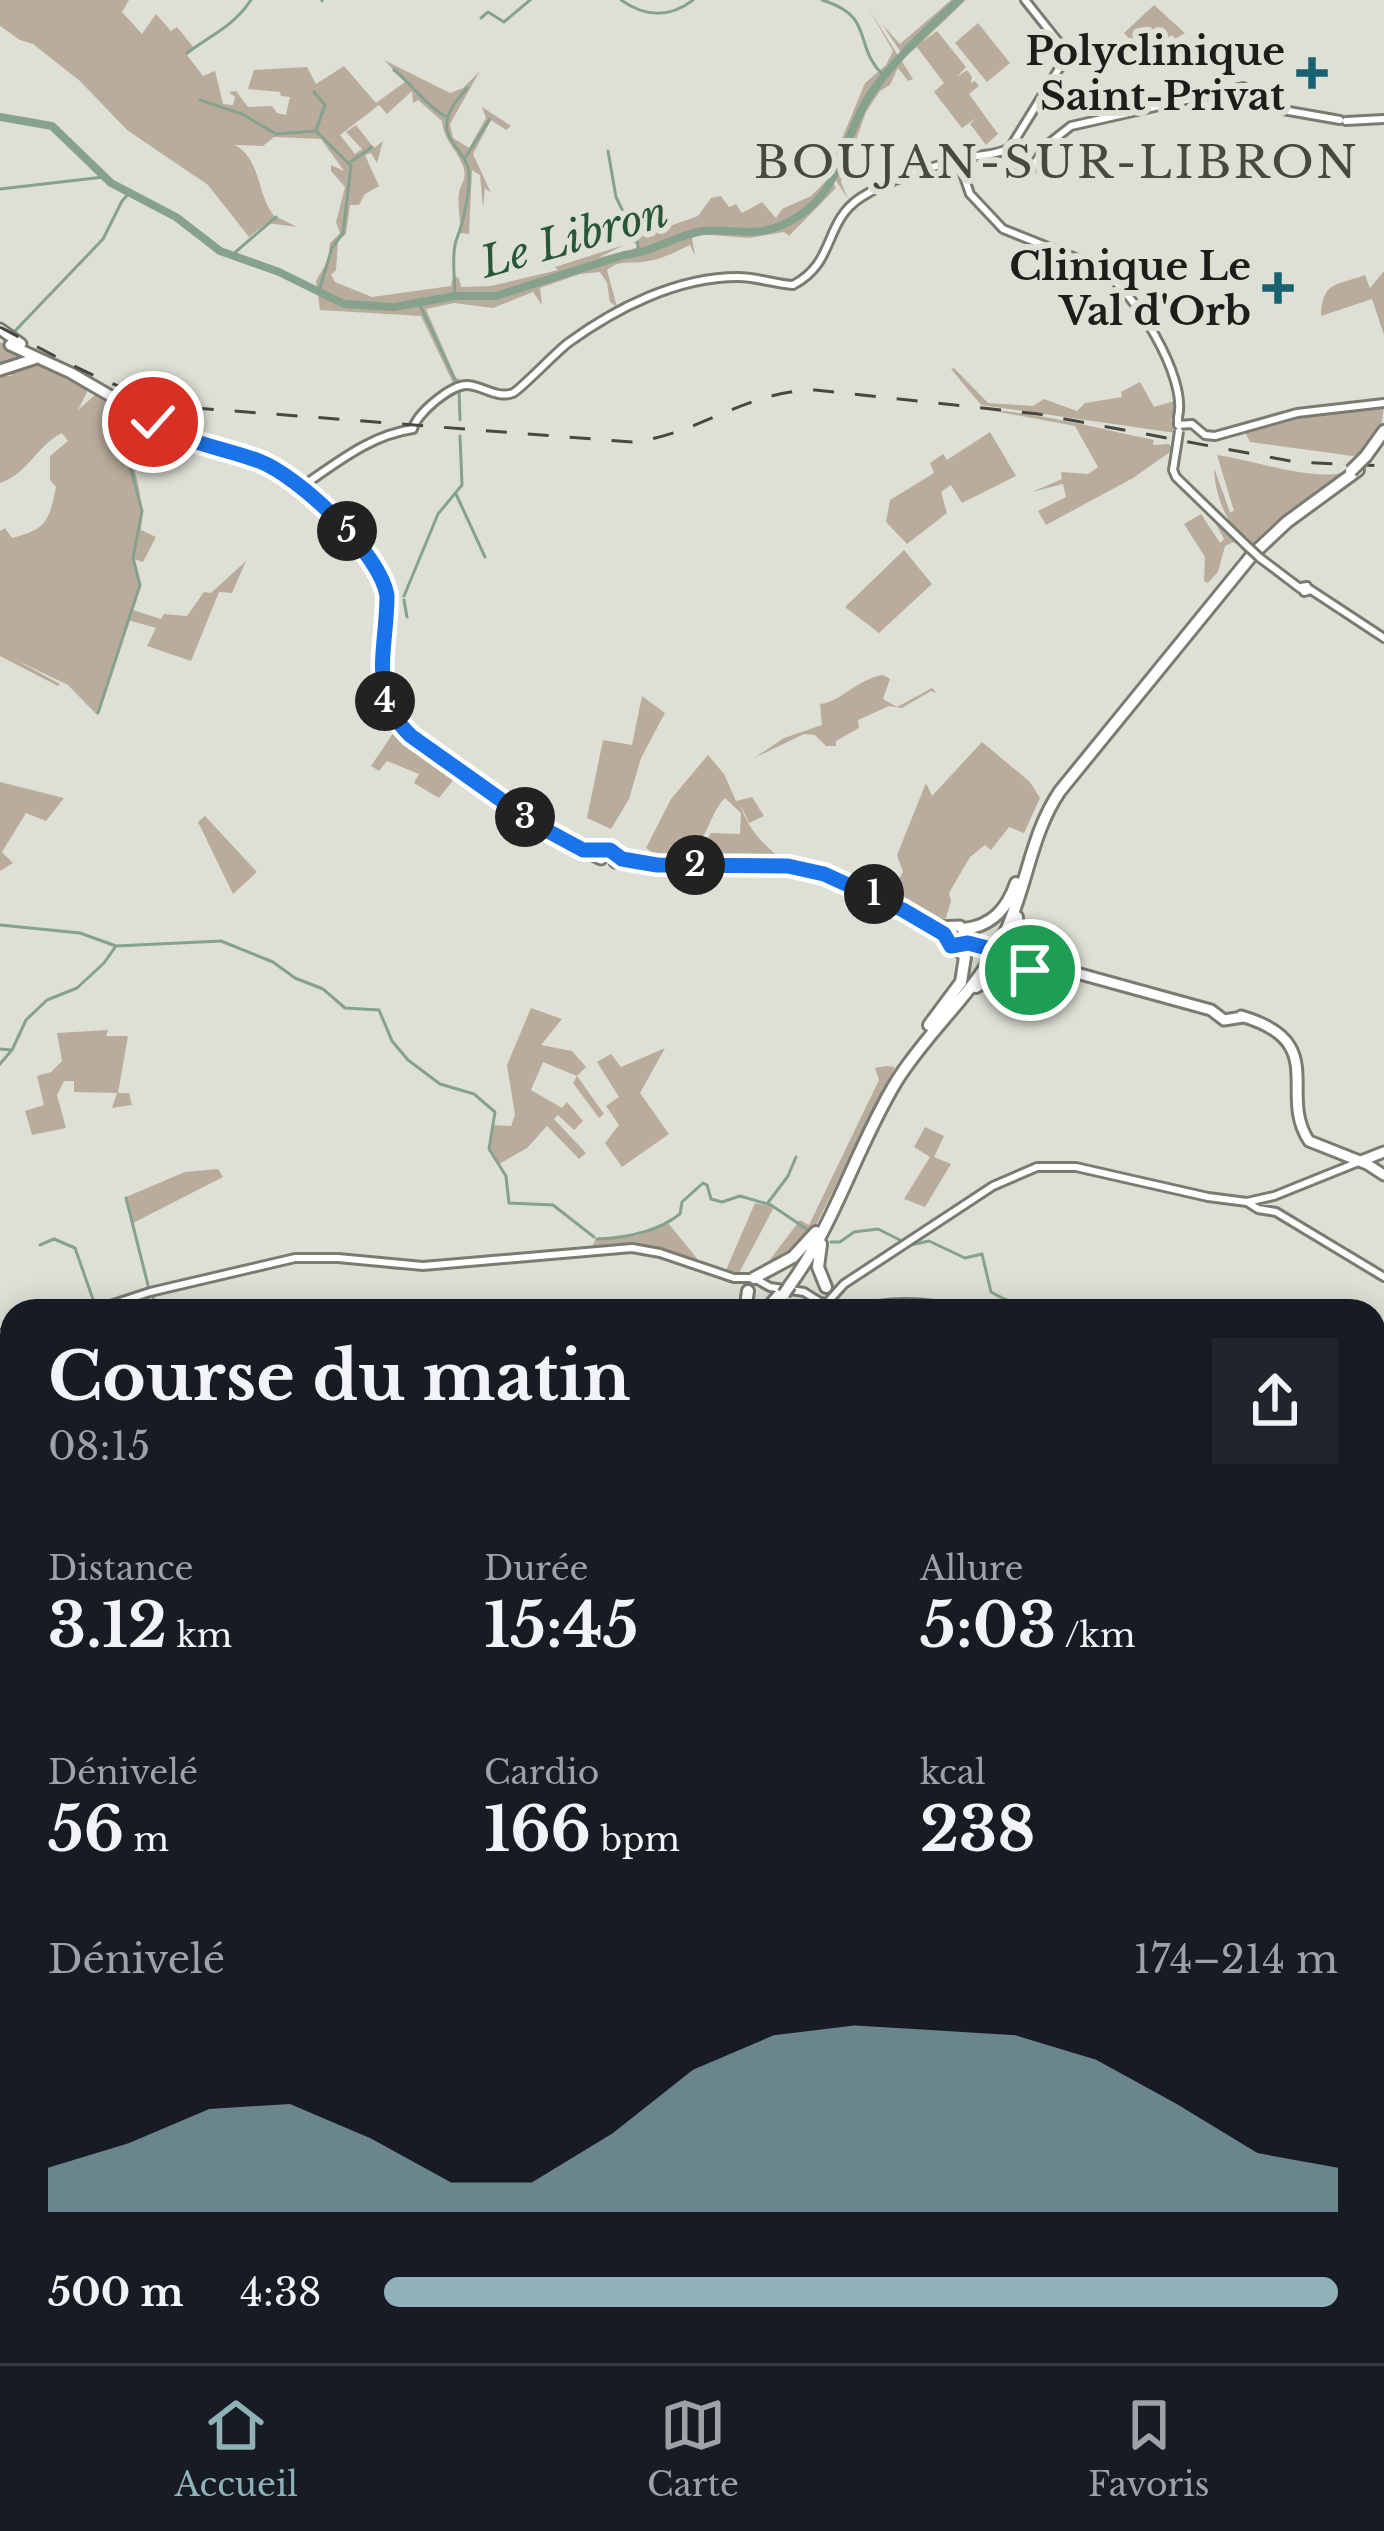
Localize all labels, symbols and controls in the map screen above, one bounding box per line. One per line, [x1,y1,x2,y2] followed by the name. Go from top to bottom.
[1025,27,1285,121] place label: Polyclinique Saint-Privat
[1296,57,1328,89] marker: Polyclinique Saint-Privat
[754,134,1360,190] district label: BOUJAN-SUR-LIBRON
[472,185,674,289] water label: Le Libron
[1009,242,1251,336] place label: Clinique Le Val d'Orb
[1262,272,1294,304] marker: Clinique Le Val d'Orb
[102,371,204,473] pin
[120,389,186,455] icon: check
[317,501,377,561] pin: 5
[337,510,357,551] text: 5
[355,671,415,731] pin: 4
[374,680,396,721] text: 4
[495,787,555,847] pin: 3
[514,796,536,837] text: 3
[665,835,725,895] pin: 2
[684,844,706,885] text: 2
[844,864,904,924] pin: 1
[867,873,881,914] text: 1
[979,919,1081,1021] pin
[997,937,1063,1003] icon: arrive
[48,1336,631,1418] text: Course du matin
[1212,1338,1338,1464] button: share
[48,1422,150,1471] text: 08:15
[48,1548,194,1589] text: Distance
[484,1548,588,1589] text: Durée
[920,1548,1023,1589] text: Allure
[48,1589,167,1663] text: 3.12
[484,1589,638,1663] text: 15:45
[920,1589,1056,1663] text: 5:03
[167,1615,232,1656] text: km
[1056,1615,1135,1656] text: /km
[48,1752,198,1793] text: Dénivelé
[484,1752,599,1793] text: Cardio
[920,1752,986,1793] text: kcal
[48,1793,124,1867] text: 56
[484,1793,591,1867] text: 166
[920,1793,1035,1867] text: 238
[124,1819,169,1860] text: m
[591,1819,680,1860] text: bpm
[48,1935,225,1984] text: Dénivelé
[1133,1935,1338,1984] text: 174–214 m
[48,2268,184,2317] text: 500 m
[240,2268,322,2317] text: 4:38
[175,2392,298,2505] tab: Accueil
[647,2392,739,2505] tab: Carte
[1088,2392,1209,2505] tab: Favoris

